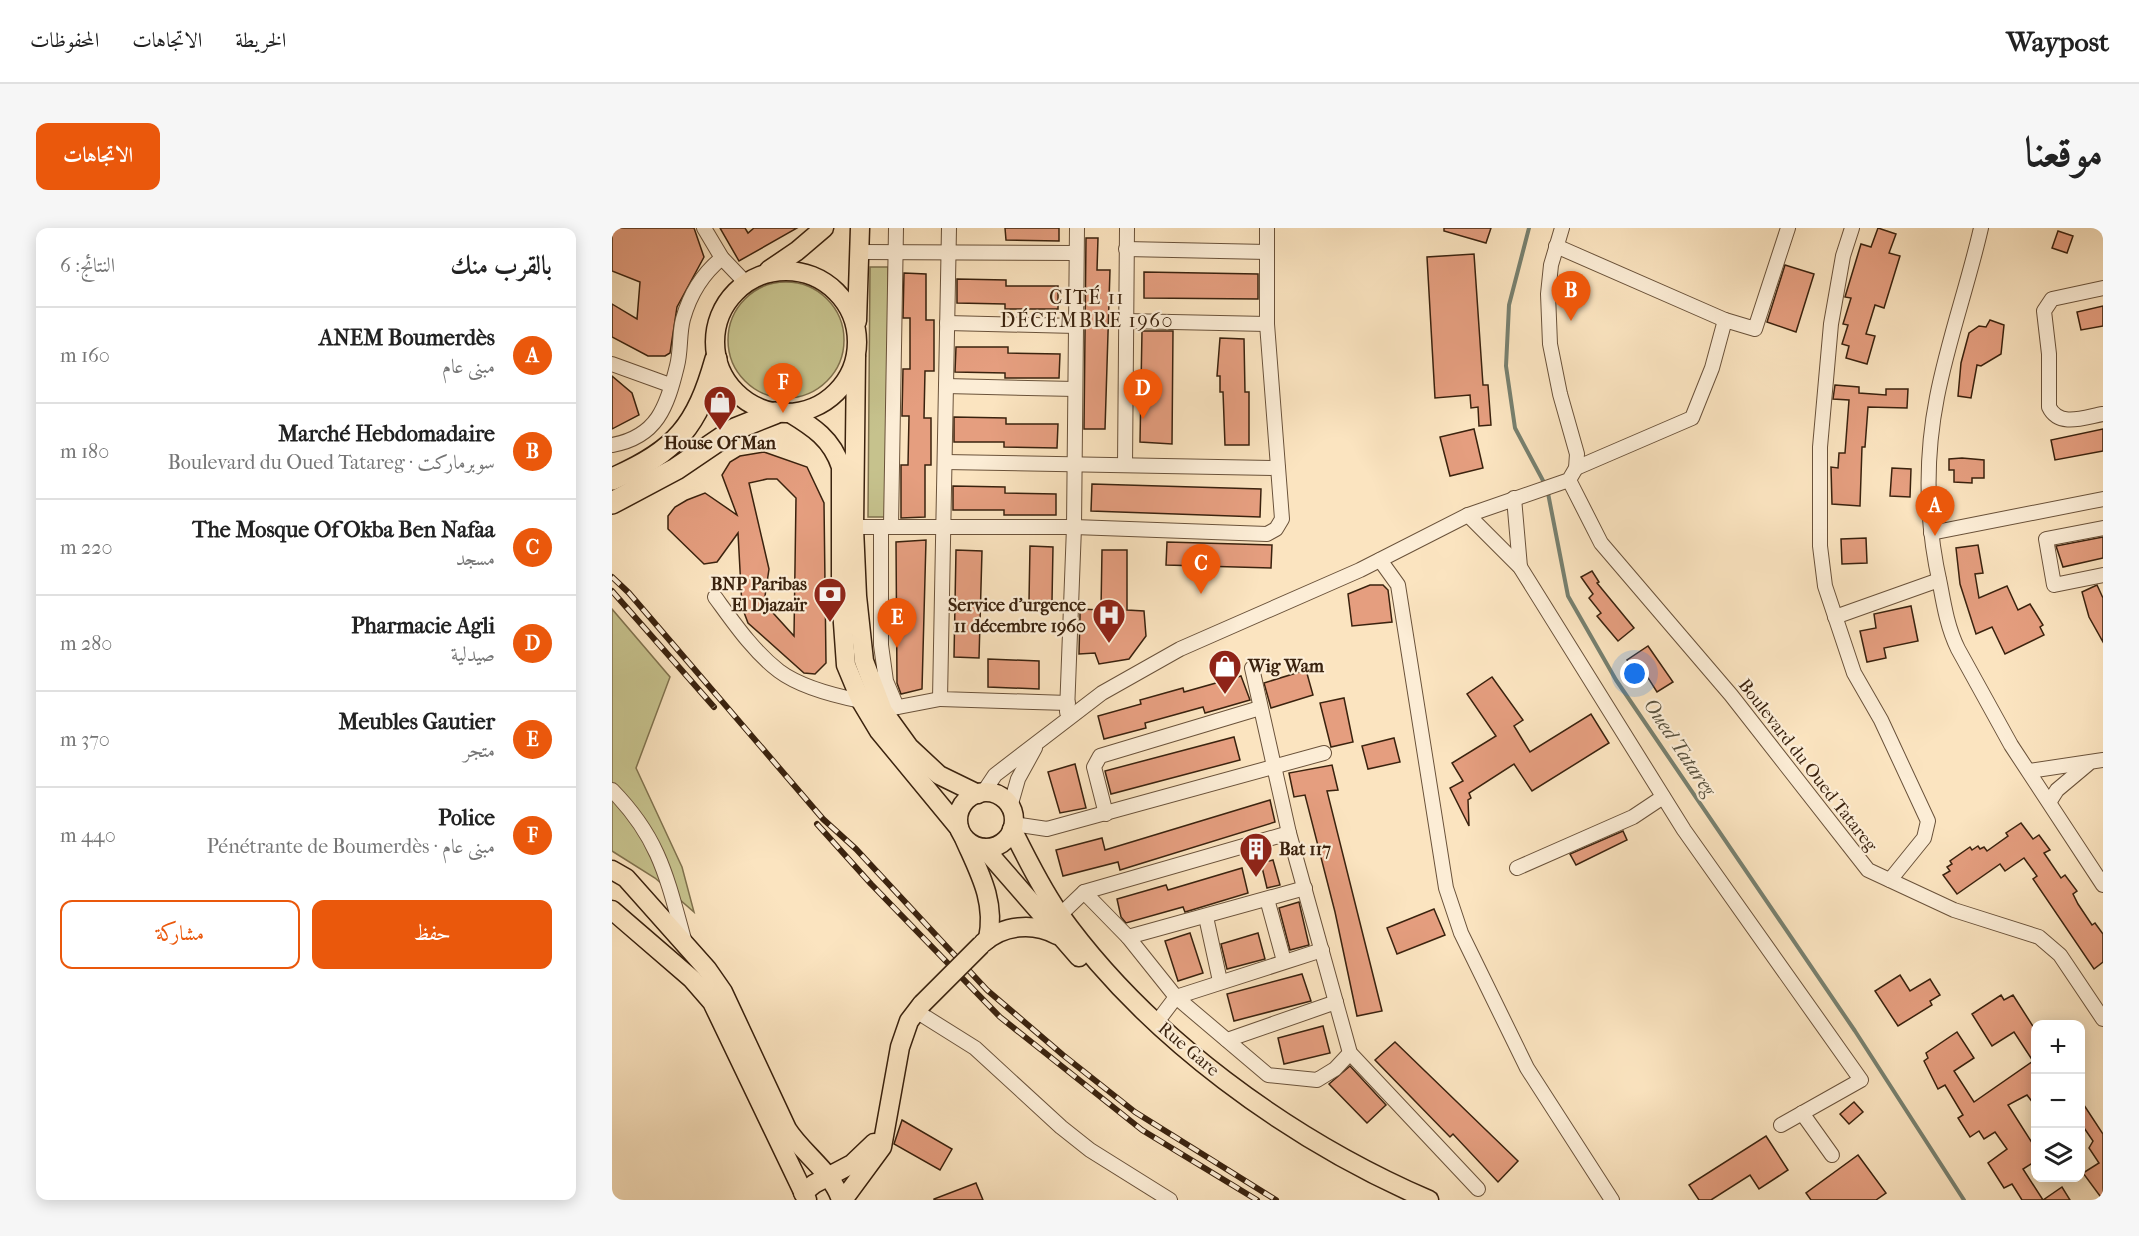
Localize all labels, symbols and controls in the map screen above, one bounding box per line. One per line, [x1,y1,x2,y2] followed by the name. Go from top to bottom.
[2006,25,2109,58] text: Waypost
[30,28,99,52] text: المحفوظات
[132,28,202,52] text: الاتجاهات
[235,28,286,52] text: الخريطة
[36,123,160,190] button: الاتجاهات
[2025,128,2103,177] text: موقعنا
[450,250,552,281] text: بالقرب منك
[60,254,115,277] text: النتائج: 6
[1552,272,1590,321] pin: B
[1000,285,1174,332] district label: CITÉ 11 DÉCEMBRE 1960
[319,325,495,351] text: ANEM Boumerdès
[60,344,110,367] text: 160 m
[526,344,539,367] text: A
[442,355,495,378] text: مبنى عام
[764,364,802,413] pin: F
[1124,370,1162,419] pin: D
[702,384,738,431] shop icon: House Of Man
[278,421,495,447] text: Marché Hebdomadaire
[664,433,776,454] place label: House Of Man
[60,440,109,463] text: 180 m
[526,440,539,463] text: B
[168,451,495,474] text: سوبرماركت · Boulevard du Oued Tatareg
[1916,486,1954,536] pin: A
[192,517,495,543] text: The Mosque Of Okba Ben Nafaa
[60,536,113,559] text: 220 m
[526,536,539,559] text: C
[1182,544,1220,594] pin: C
[456,547,495,570] text: مسجد
[711,574,807,616] place label: BNP Paribas El Djazaïr
[812,576,848,623] bank icon: BNP Paribas El Djazaïr
[948,595,1086,637] place label: Service d'urgence 11 décembre 1960
[1091,597,1127,644] hospital icon: Service d'urgence 11 décembre 1960
[878,598,916,648] pin: E
[351,613,495,639] text: Pharmacie Agli
[60,632,112,655] text: 280 m
[525,632,540,655] text: D
[451,643,495,666] text: صيدلية
[1207,648,1243,695] shop icon: Wig Wam
[1247,656,1325,677] place label: Wig Wam
[1620,659,1649,688] your location
[1734,675,1882,856] street label: Boulevard du Oued Tatareg
[1639,694,1721,801] water label: Oued Tatareg
[339,709,495,735] text: Meubles Gautier
[60,728,110,751] text: 370 m
[526,728,539,751] text: E
[463,739,495,762] text: متجر
[438,805,495,831] text: Police
[60,824,116,847] text: 440 m
[527,824,538,847] text: F
[1238,831,1274,878] building icon: Bat 117
[207,835,495,858] text: مبنى عام · Pénétrante de Boumerdès
[1279,839,1331,860] place label: Bat 117
[60,900,300,969] button: مشاركة
[312,900,552,969] button: حفظ
[1154,1018,1224,1081] street label: Rue Gare
[2031,1020,2085,1182] map controls
[2031,1020,2085,1074] button: +
[2031,1074,2085,1128] button: −
[2031,1128,2085,1182] button: layers

